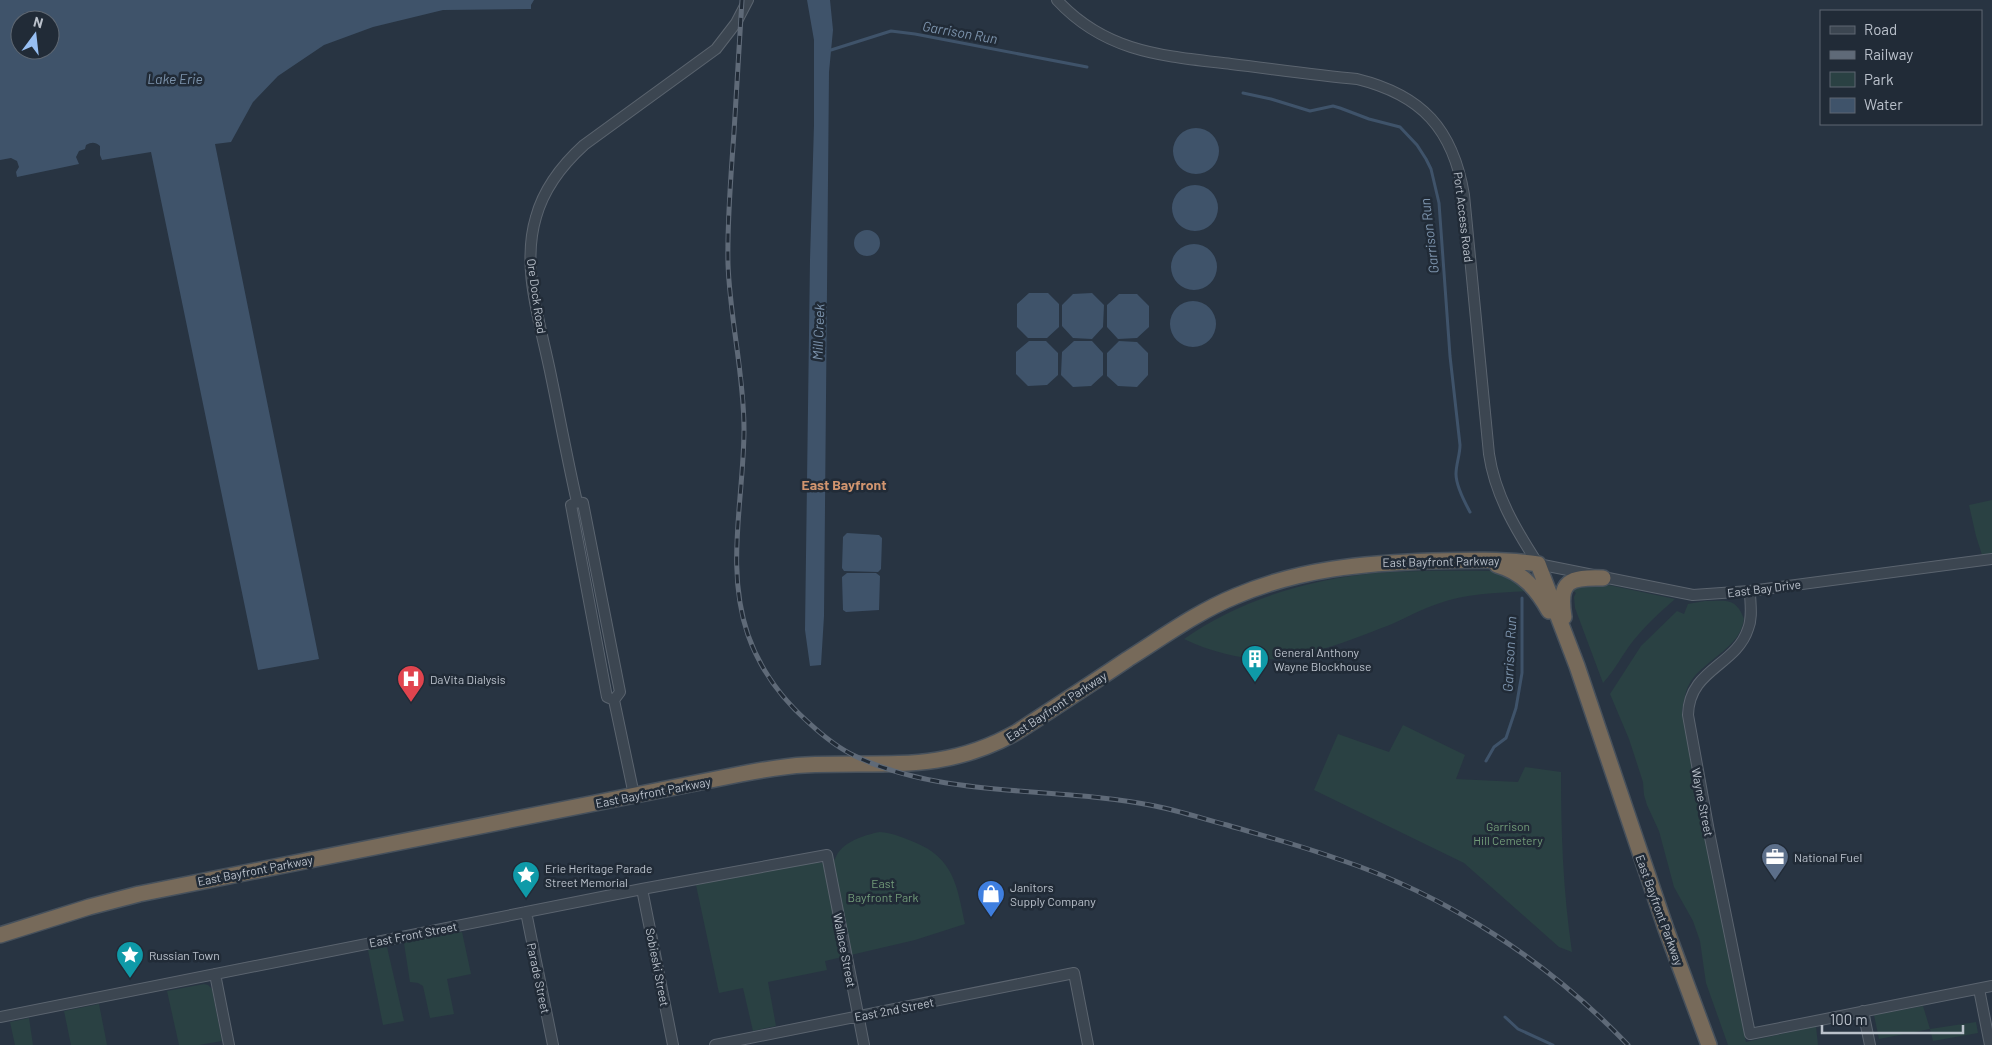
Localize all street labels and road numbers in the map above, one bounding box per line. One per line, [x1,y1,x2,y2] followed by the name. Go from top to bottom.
[1452,171,1476,263] street label: Port Access Road
[525,258,549,334] street label: Ore Dock Road
[1382,553,1500,569] street label: East Bayfront Parkway
[1726,577,1802,599] street label: East Bay Drive
[1003,668,1109,744] street label: East Bayfront Parkway
[1689,767,1717,837] street label: Wayne Street
[594,774,712,810] street label: East Bayfront Parkway
[196,852,314,888] street label: East Bayfront Parkway
[1633,853,1687,968] street label: East Bayfront Parkway
[831,912,859,988] street label: Wallace Street
[368,919,458,949] street label: East Front Street
[644,927,672,1007] street label: Sobieski Street
[525,941,553,1015] street label: Parade Street
[853,994,935,1024] street label: East 2nd Street

